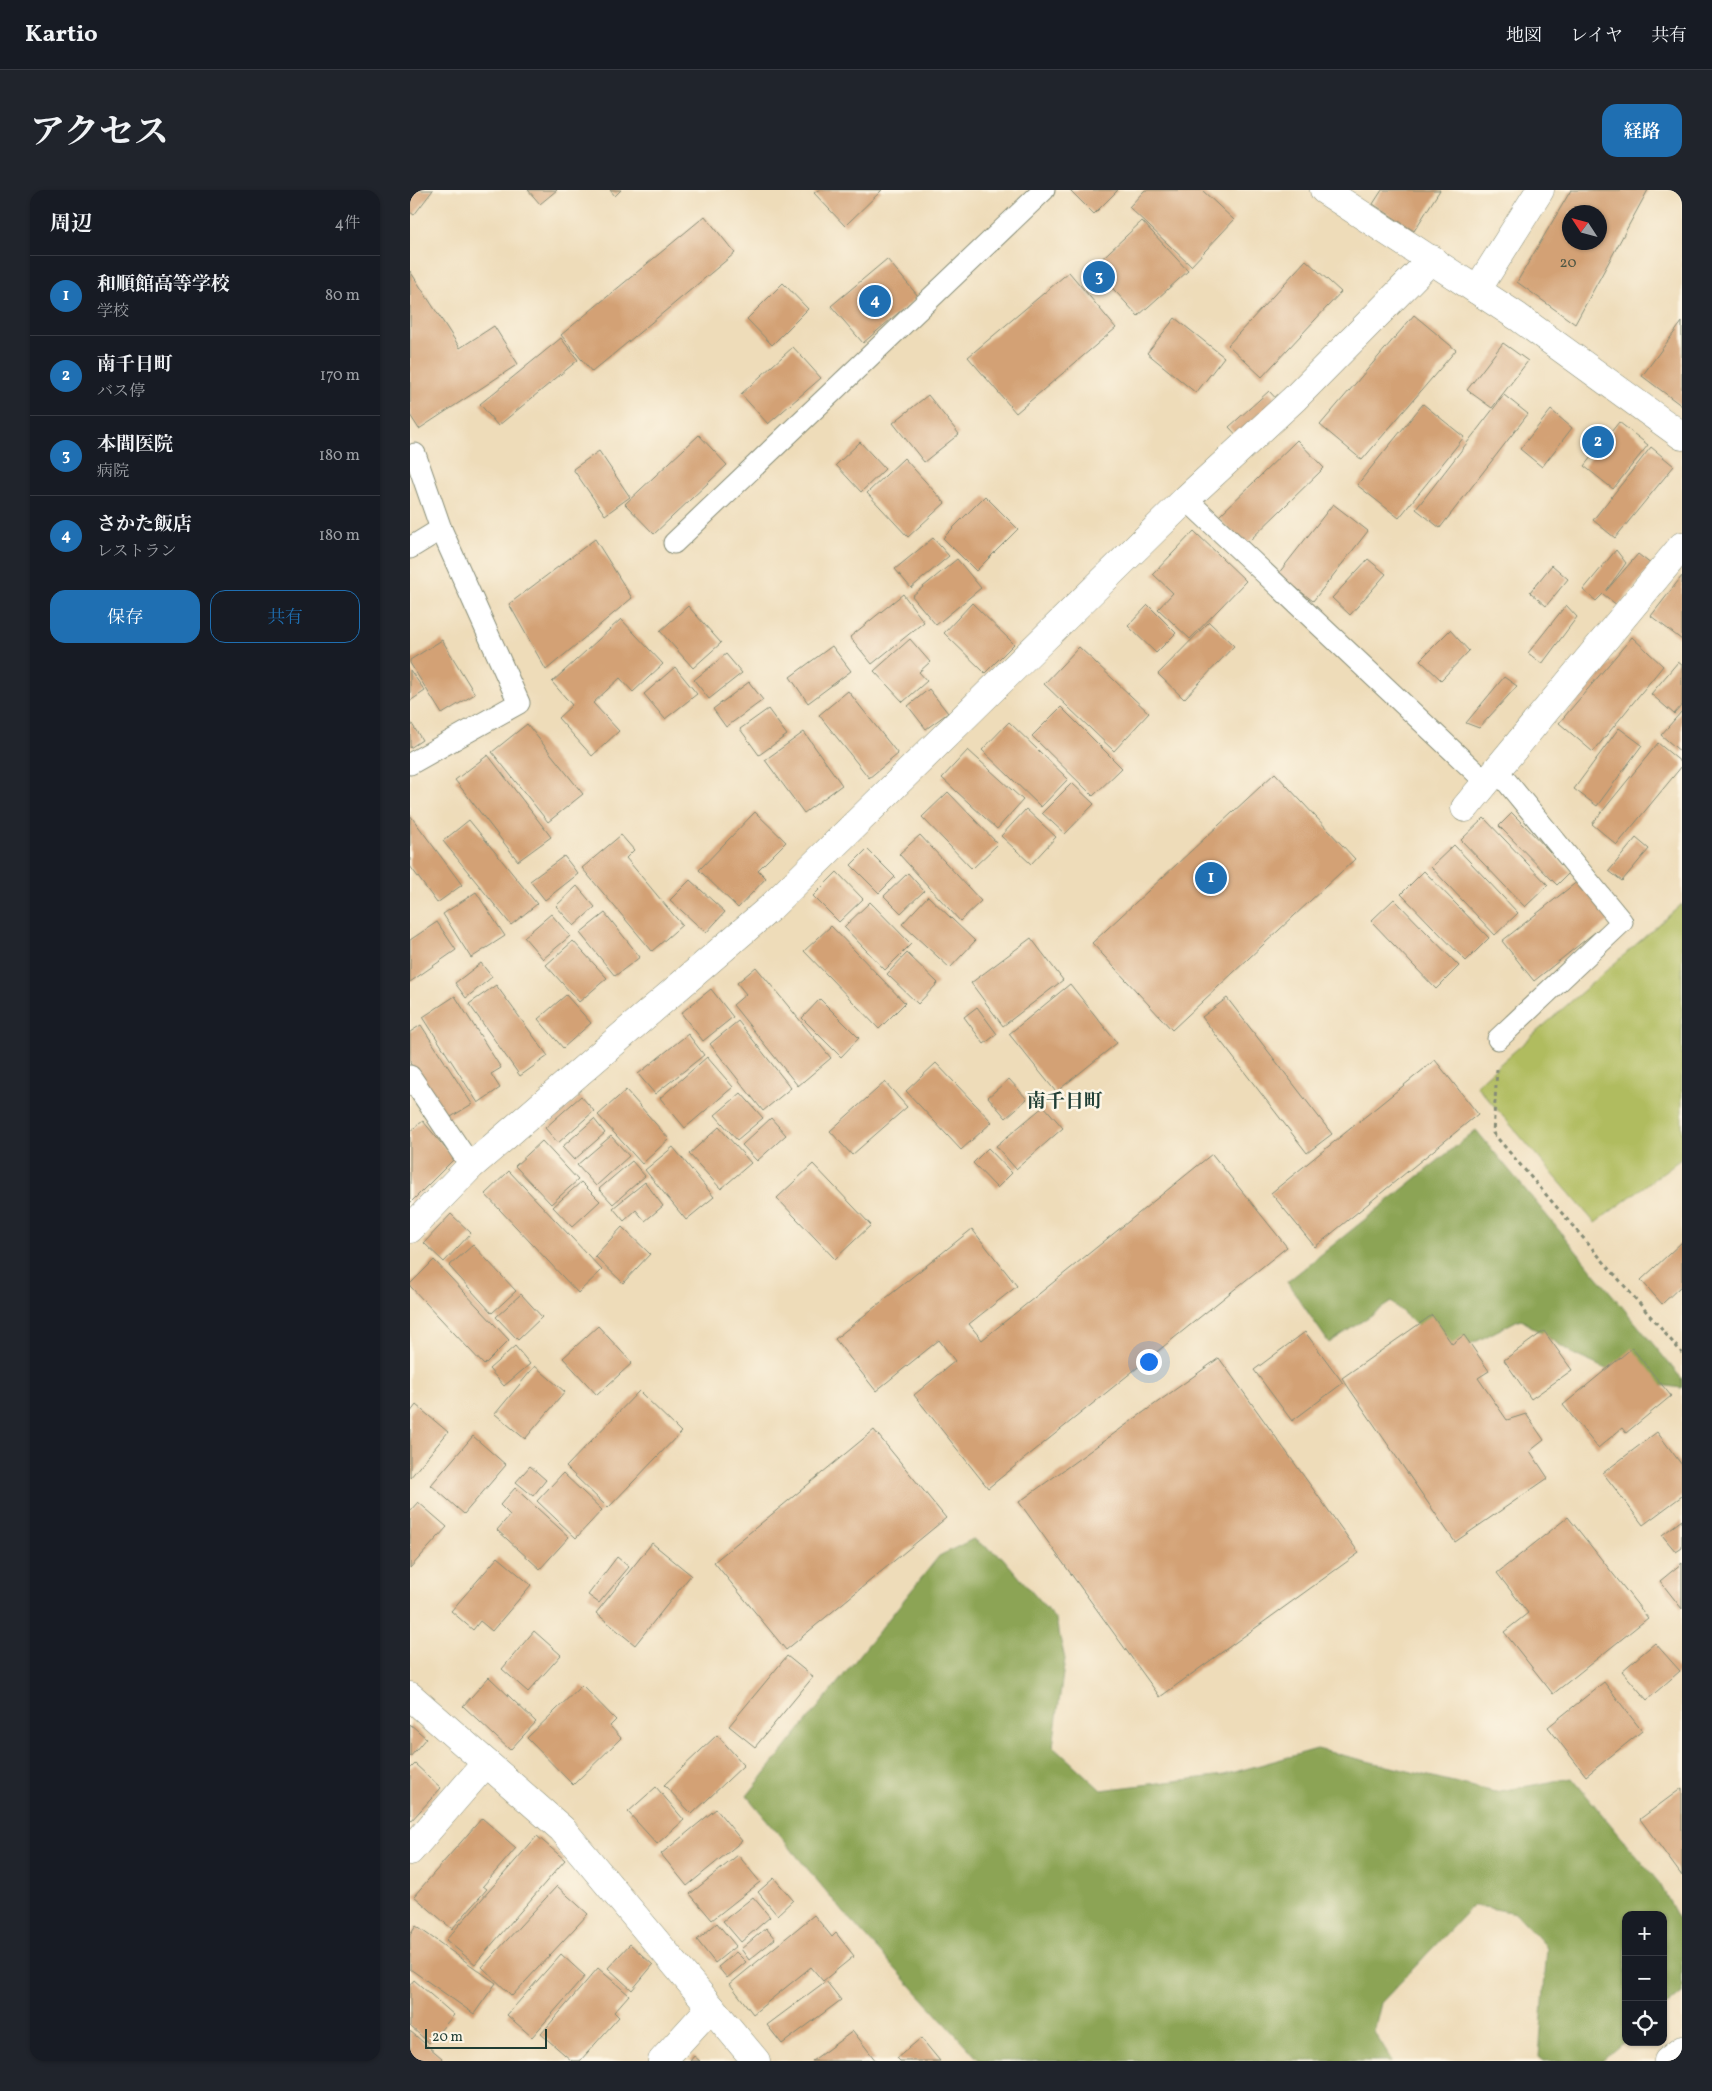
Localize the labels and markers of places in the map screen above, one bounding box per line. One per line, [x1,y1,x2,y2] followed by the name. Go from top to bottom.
[1083,258,1115,296] pin: 3
[859,282,891,320] pin: 4
[1582,423,1614,461] pin: 2
[1195,859,1227,897] pin: 1

